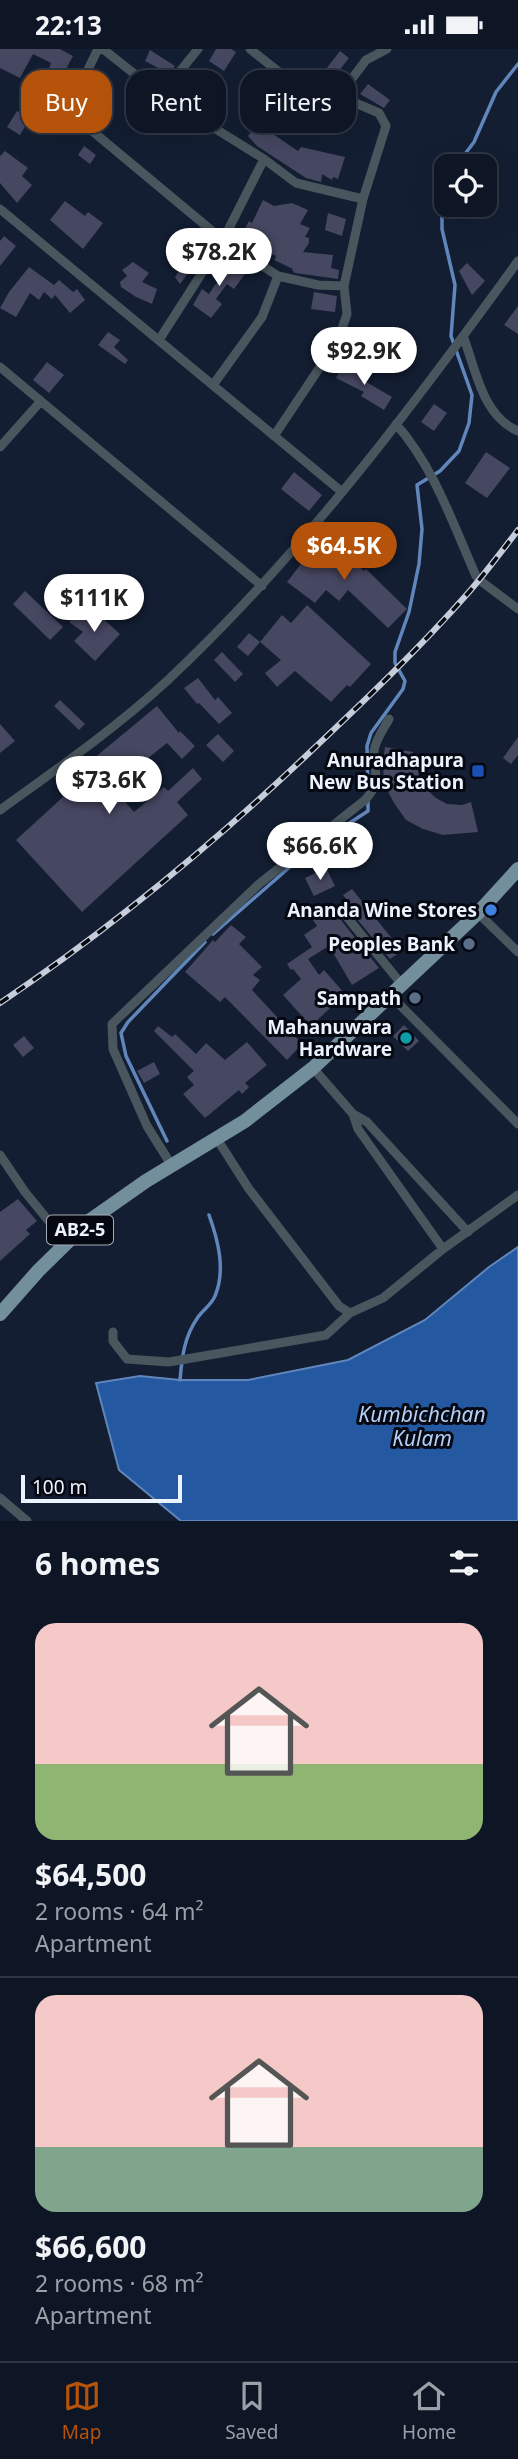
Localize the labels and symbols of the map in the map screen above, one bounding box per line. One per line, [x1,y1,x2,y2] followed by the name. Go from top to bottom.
[162,229,276,288] pin: $78.2K
[307,327,421,387] pin: $92.9K
[287,523,401,582] pin: $64.5K
[45,575,143,634] pin: $111K
[309,747,464,795] place label: Anuradhapura New Bus Station
[52,757,166,816] pin: $73.6K
[470,763,486,779] marker: Anuradhapura New Bus Station
[263,823,377,882] pin: $66.6K
[287,897,477,923] place label: Ananda Wine Stores
[483,902,499,918] marker: Ananda Wine Stores
[328,931,455,957] place label: Peoples Bank
[461,936,477,952] marker: Peoples Bank
[317,985,401,1011] place label: Sampath
[407,990,423,1006] marker: Sampath
[267,1014,392,1062] place label: Mahanuwara Hardware
[398,1030,414,1046] marker: Mahanuwara Hardware
[47,1215,113,1245] road number: AB2-5
[358,1400,486,1452] water label: Kumbichchan Kulam
[21,1472,182,1504] scale bar

